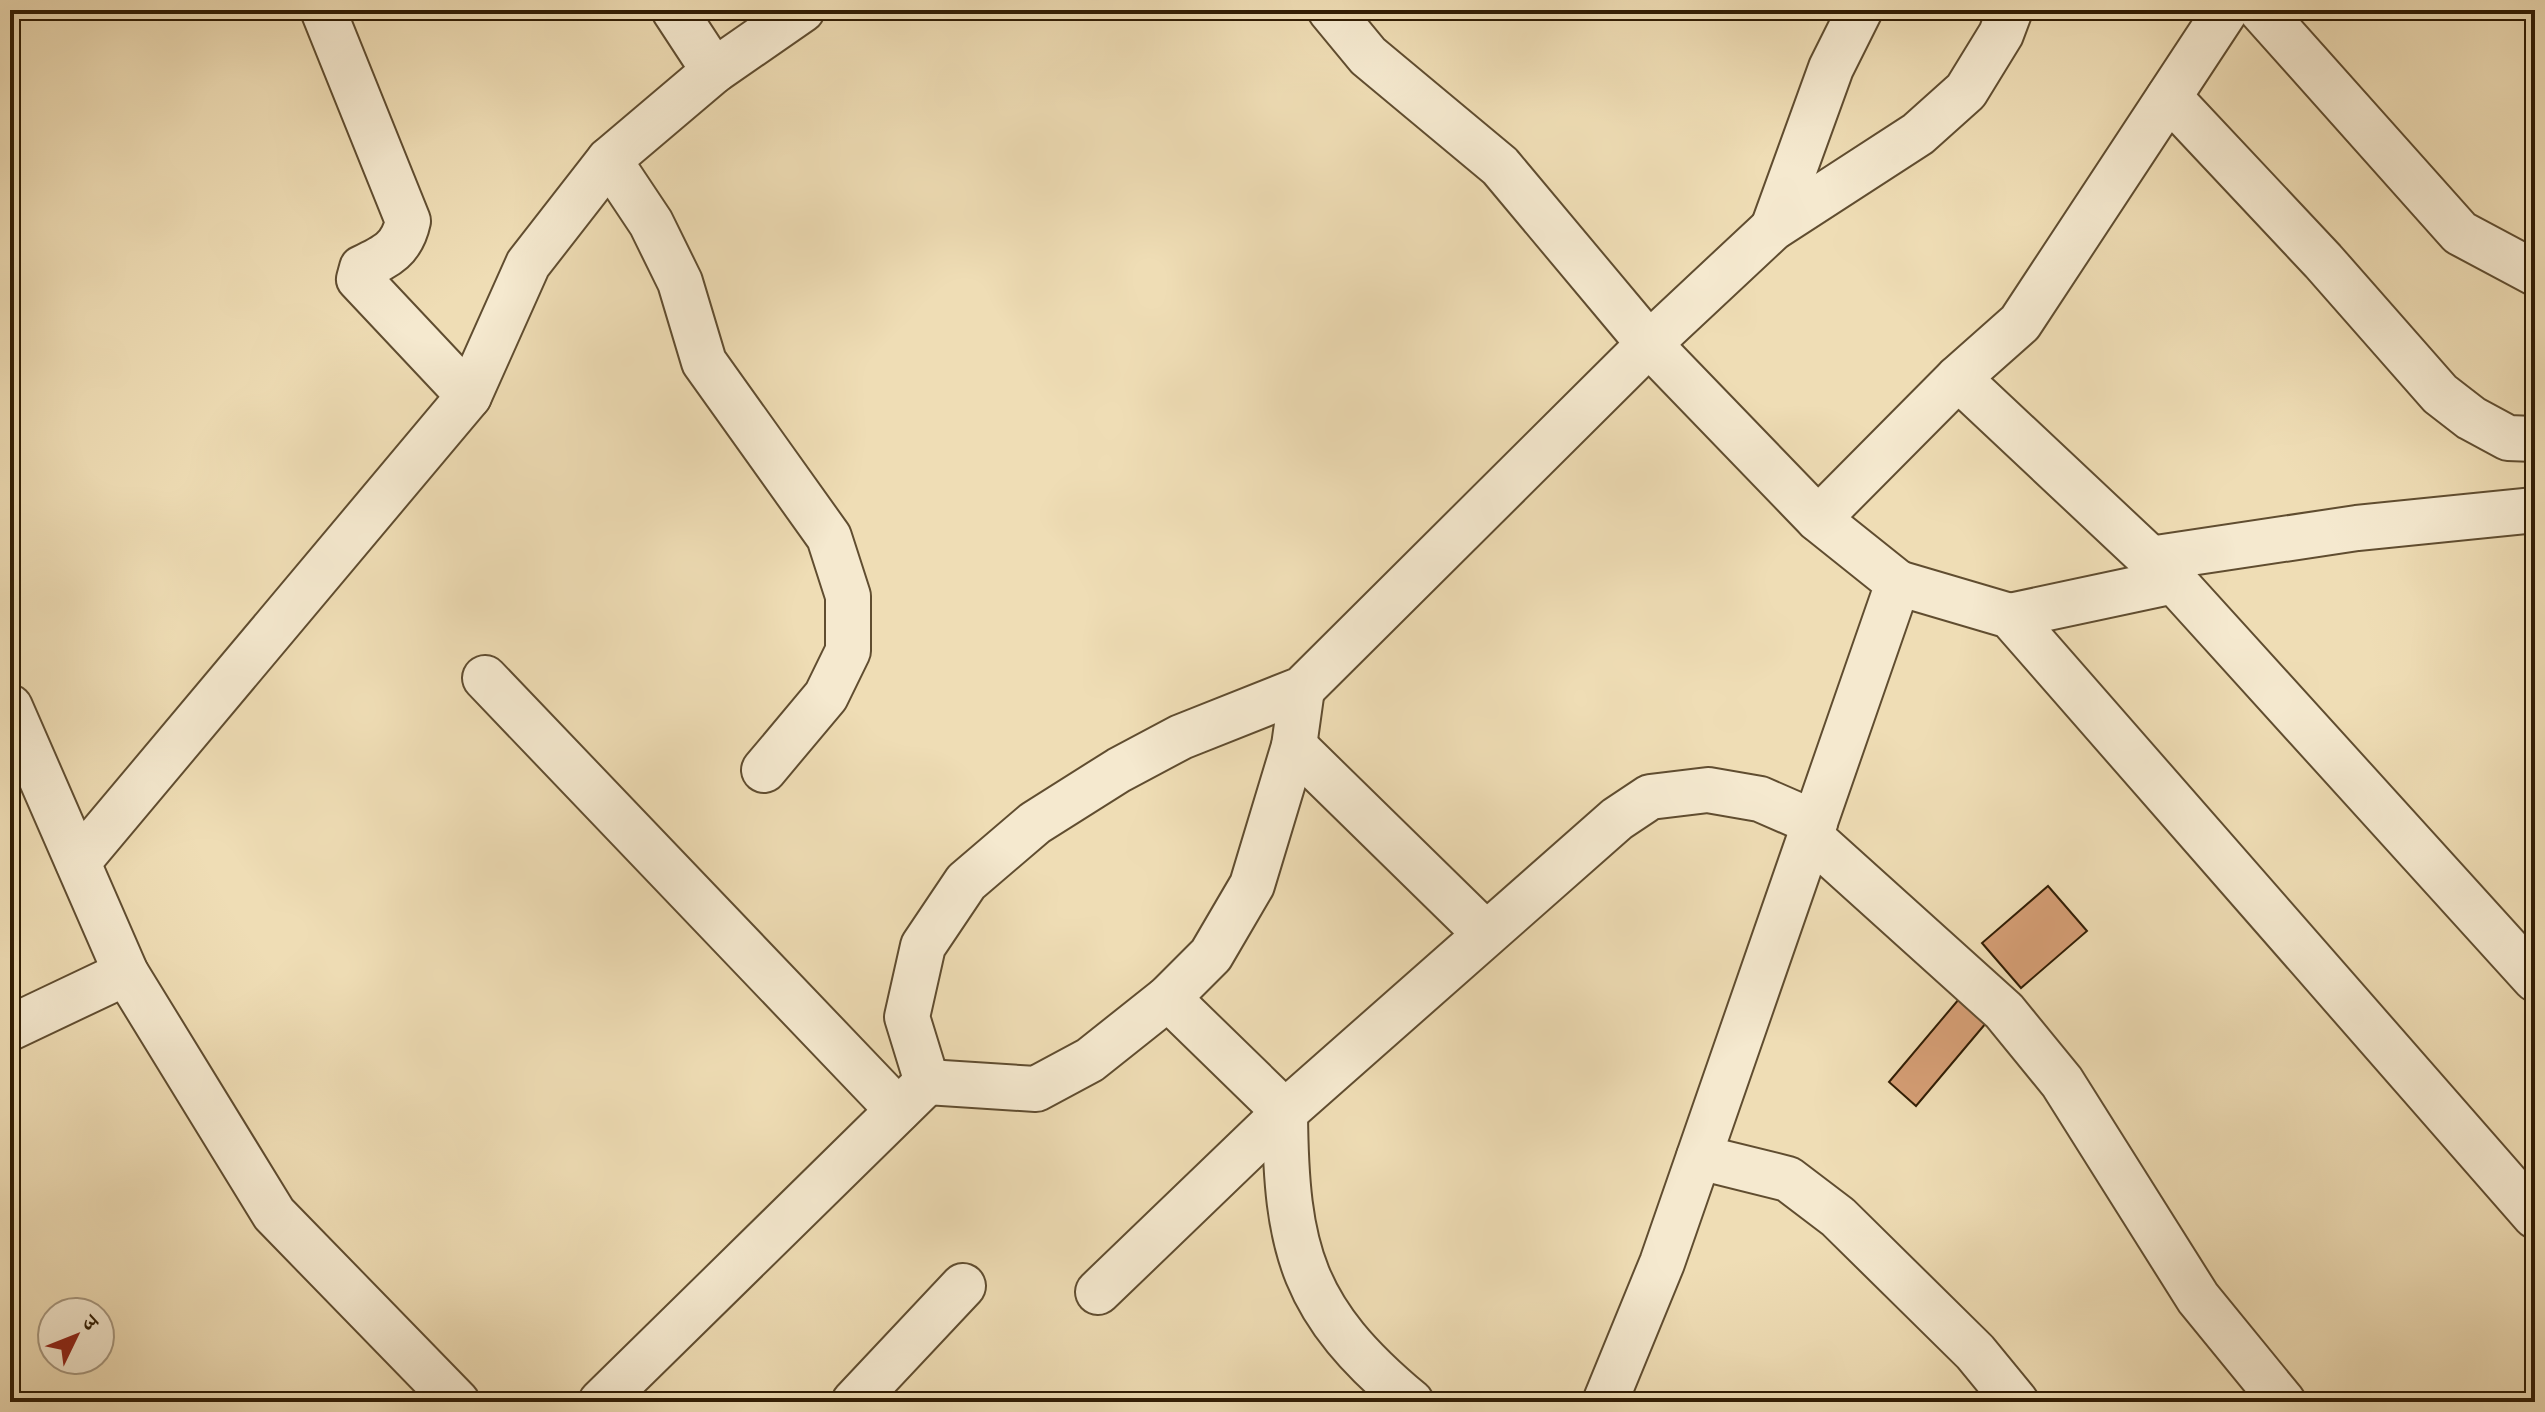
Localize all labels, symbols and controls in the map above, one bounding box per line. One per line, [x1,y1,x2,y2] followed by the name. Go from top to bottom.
[36,1296,116,1376] north arrow
[74,1307,106,1339] text: उ

